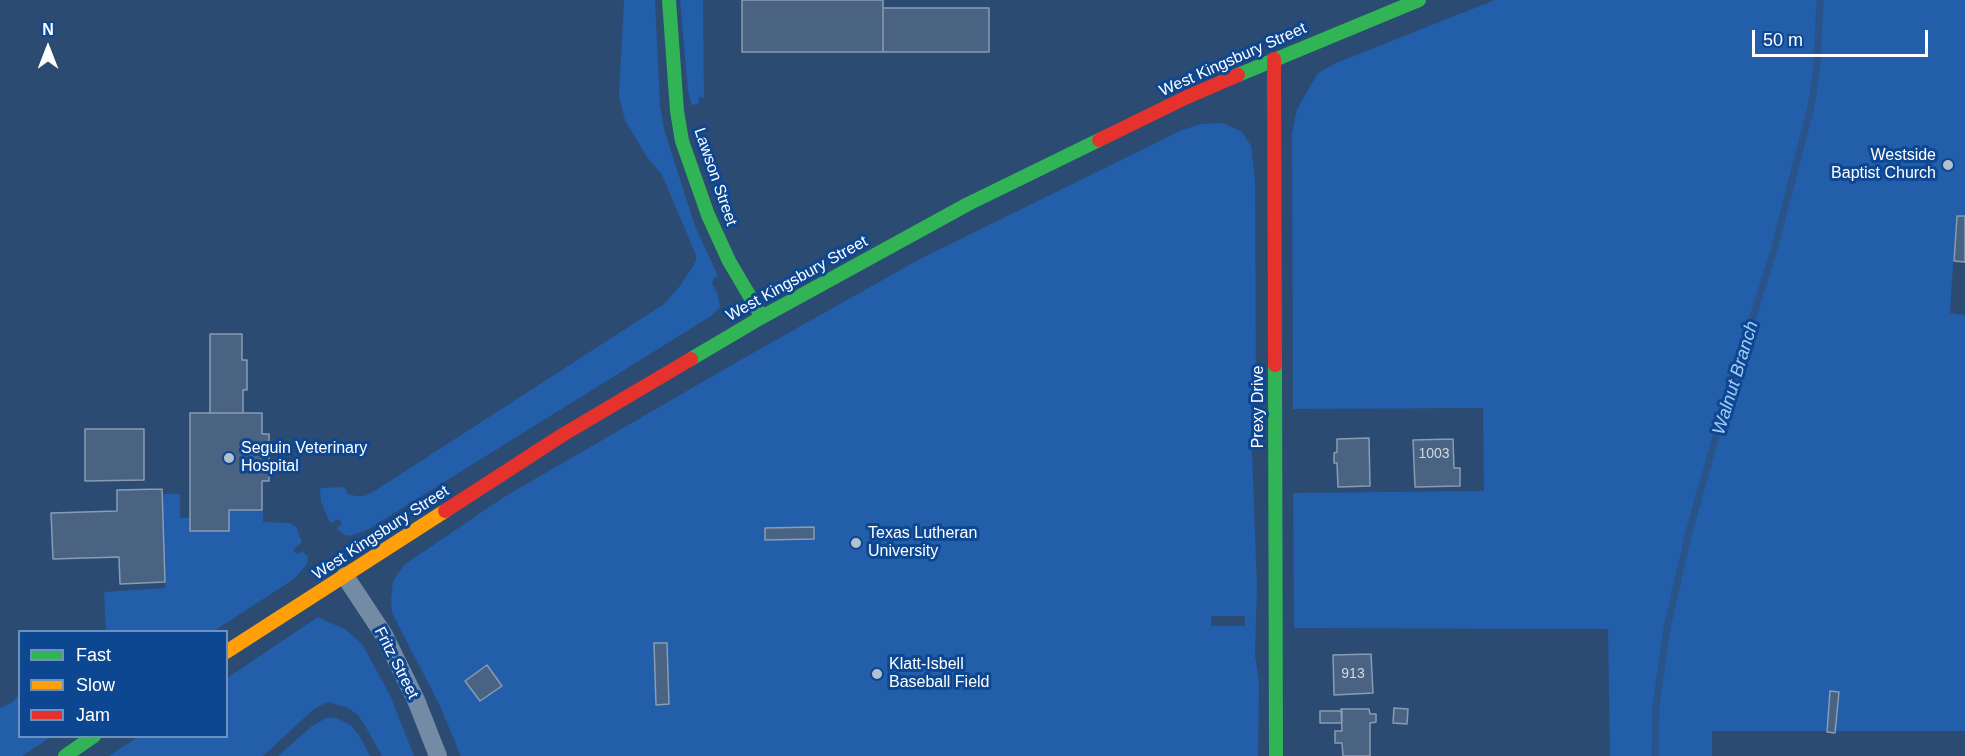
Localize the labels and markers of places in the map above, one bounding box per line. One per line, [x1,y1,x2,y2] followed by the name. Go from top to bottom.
[1831,146,1936,184] place label: Westside Baptist Church
[1941,158,1955,172] marker: Westside Baptist Church
[241,439,367,477] place label: Seguin Veterinary Hospital
[222,451,236,465] marker: Seguin Veterinary Hospital
[868,524,977,562] place label: Texas Lutheran University
[849,536,863,550] marker: Texas Lutheran University
[889,655,990,693] place label: Klatt-Isbell Baseball Field
[870,667,884,681] marker: Klatt-Isbell Baseball Field

